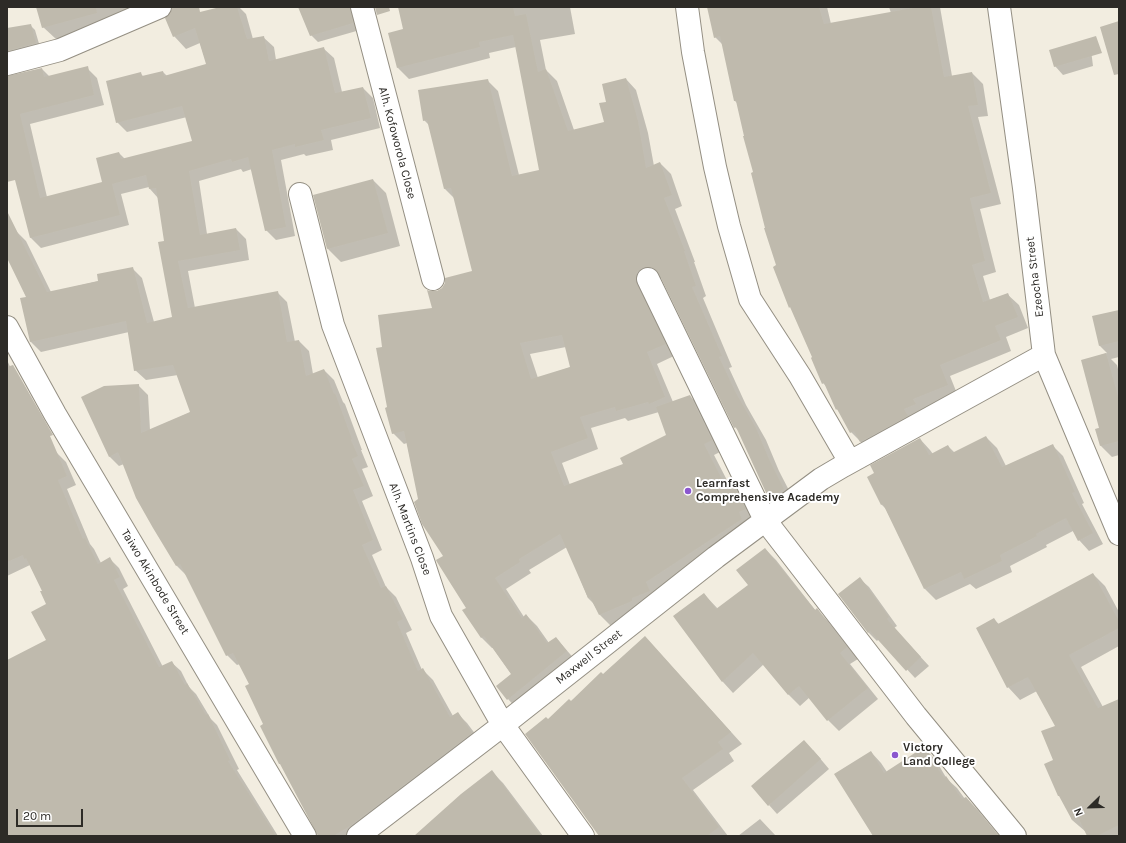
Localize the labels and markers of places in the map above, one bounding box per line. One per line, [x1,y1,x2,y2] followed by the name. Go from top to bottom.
[696,477,839,505] place label: Learnfast Comprehensive Academy
[683,486,693,496] marker: Learnfast Comprehensive Academy
[903,741,975,769] place label: Victory Land College
[890,750,900,760] marker: Victory Land College

